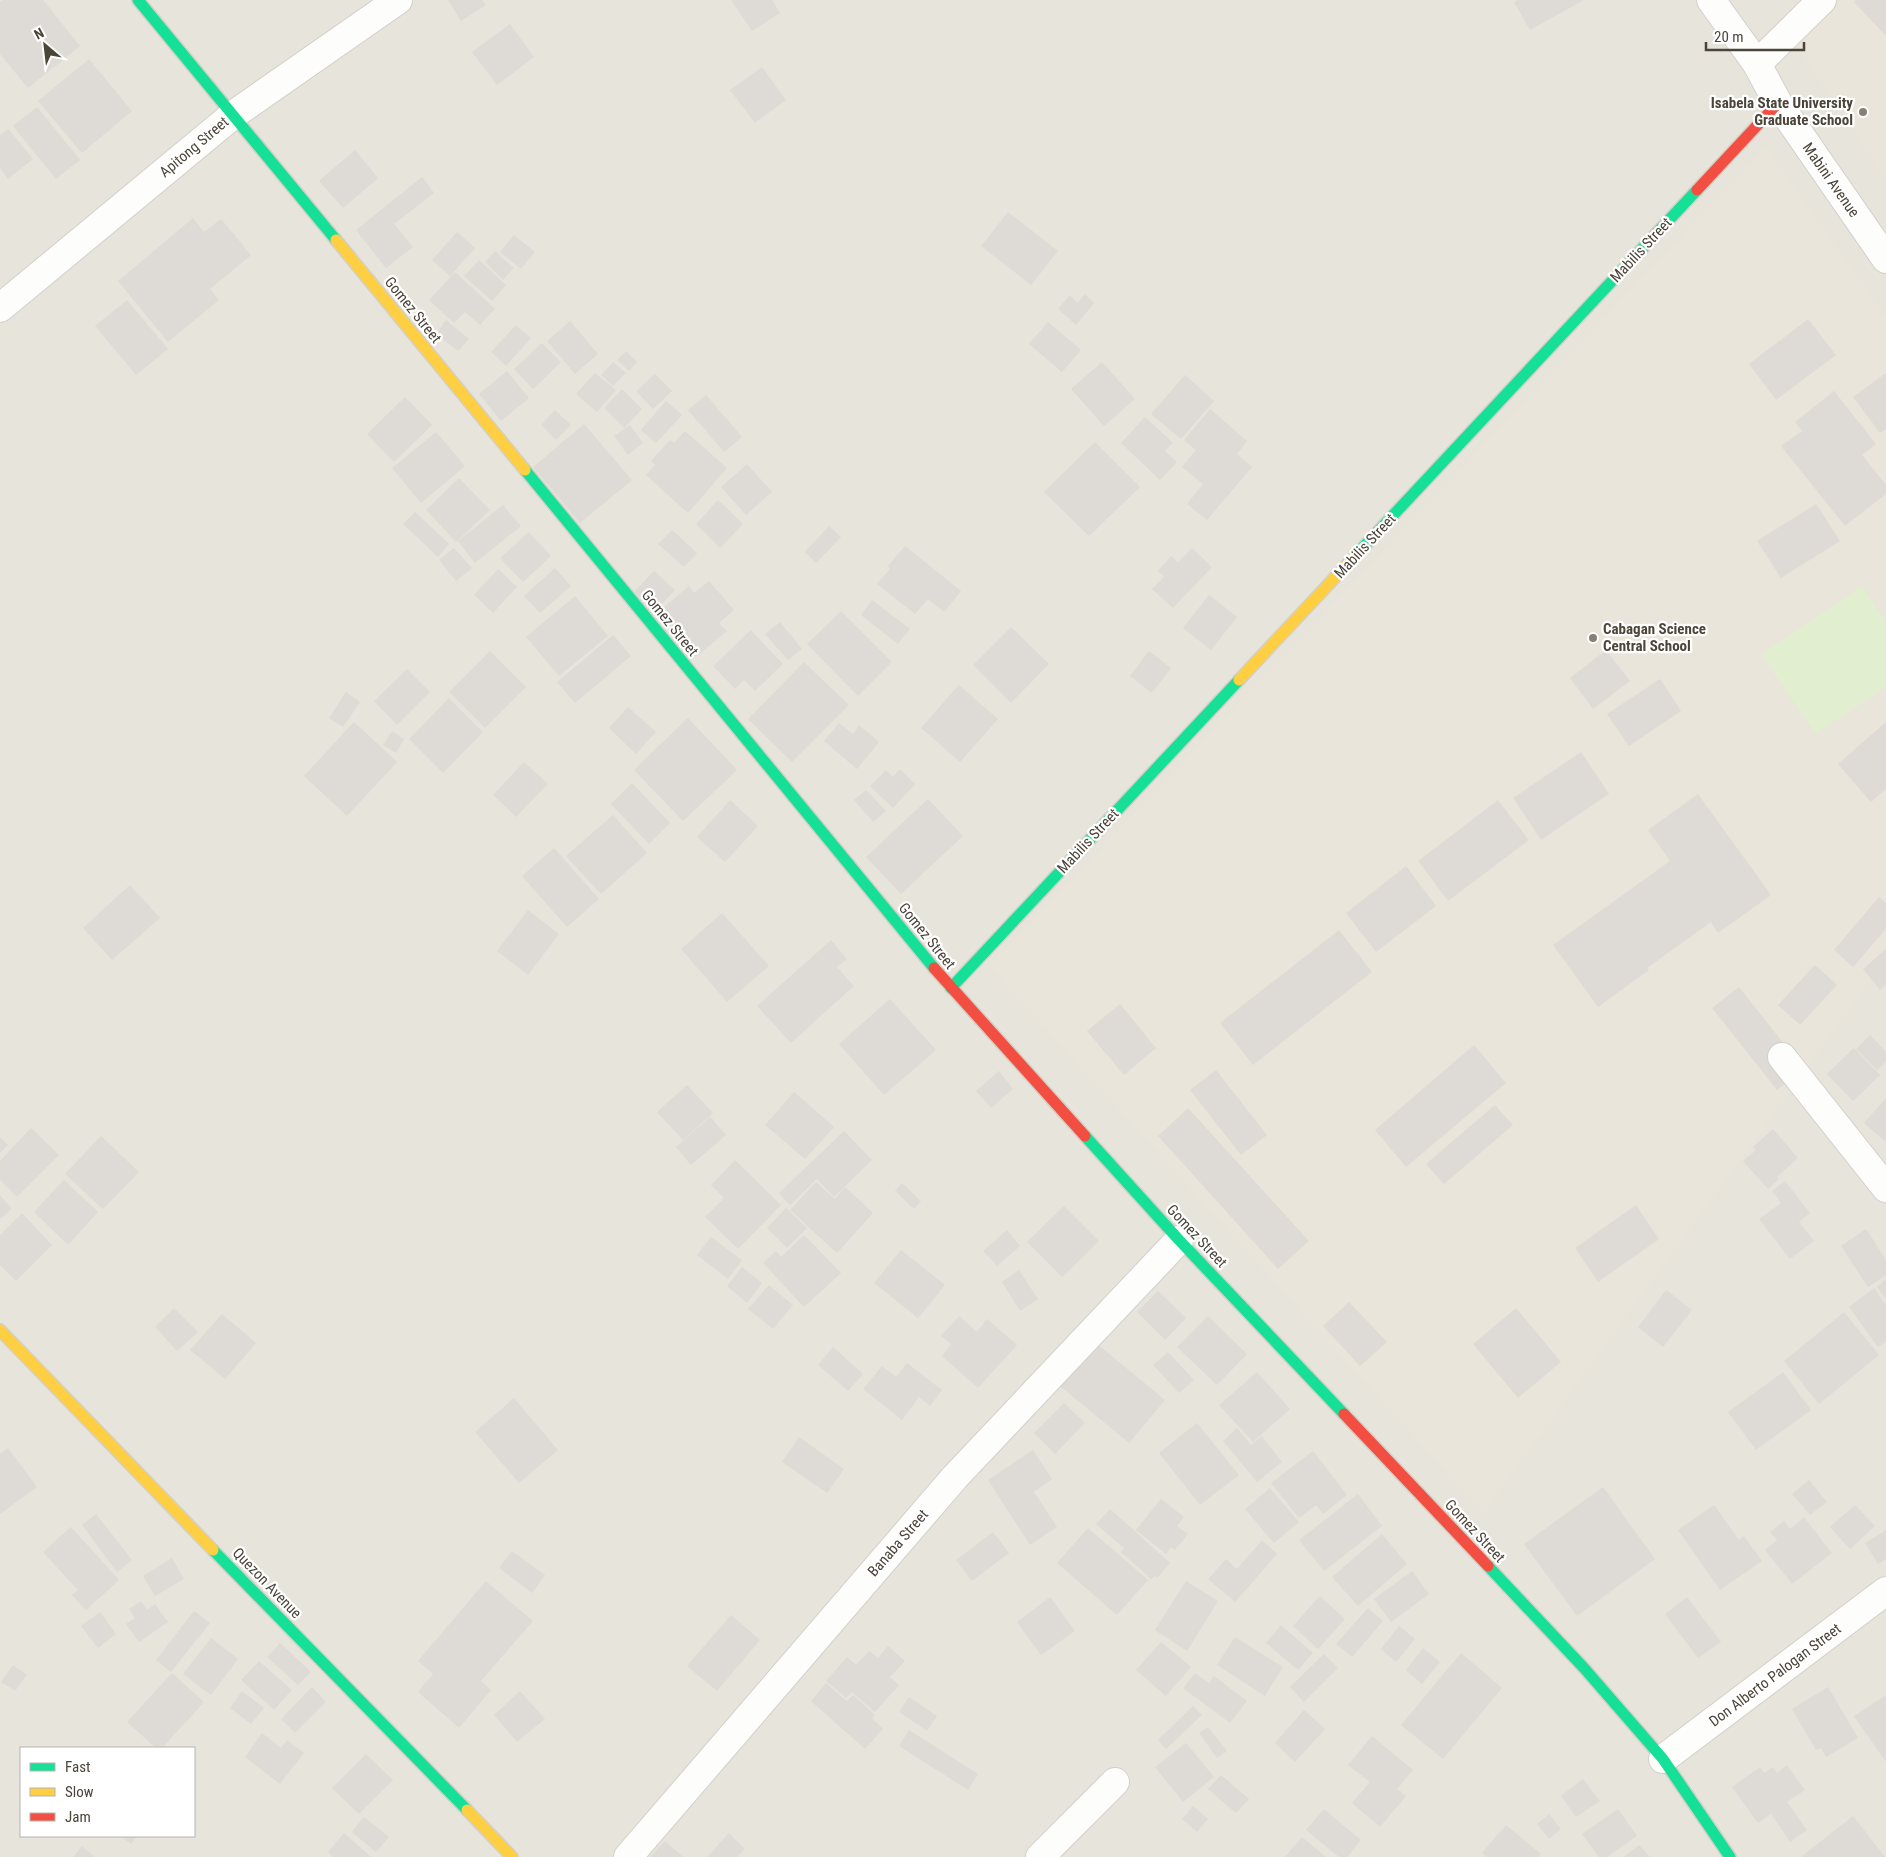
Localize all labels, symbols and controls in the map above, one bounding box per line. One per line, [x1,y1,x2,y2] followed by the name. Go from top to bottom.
[20,20,70,70] north arrow
[1706,20,1804,52] scale bar
[31,24,46,43] text: N
[1714,28,1744,46] text: 20 m
[1711,94,1853,129] place label: Isabela State University Graduate School
[1857,106,1869,118] marker: Isabela State University Graduate School
[156,113,232,181] street label: Apitong Street
[1799,139,1863,221] street label: Mabini Avenue
[1607,214,1675,286] street label: Mabilis Street
[381,273,445,347] street label: Gomez Street
[1331,510,1399,582] street label: Mabilis Street
[638,586,702,660] street label: Gomez Street
[1603,620,1706,655] place label: Cabagan Science Central School
[1587,632,1599,644] marker: Cabagan Science Central School
[1054,805,1122,877] street label: Mabilis Street
[895,899,959,973] street label: Gomez Street
[1163,1201,1231,1271] street label: Gomez Street
[1441,1496,1509,1566] street label: Gomez Street
[864,1506,932,1580] street label: Banaba Street
[229,1544,305,1622] street label: Quezon Avenue
[1706,1620,1844,1730] street label: Don Alberto Palogan Street
[20,1747,195,1837] legend
[65,1758,90,1776] text: Fast
[65,1783,94,1801] text: Slow
[65,1808,91,1826] text: Jam

